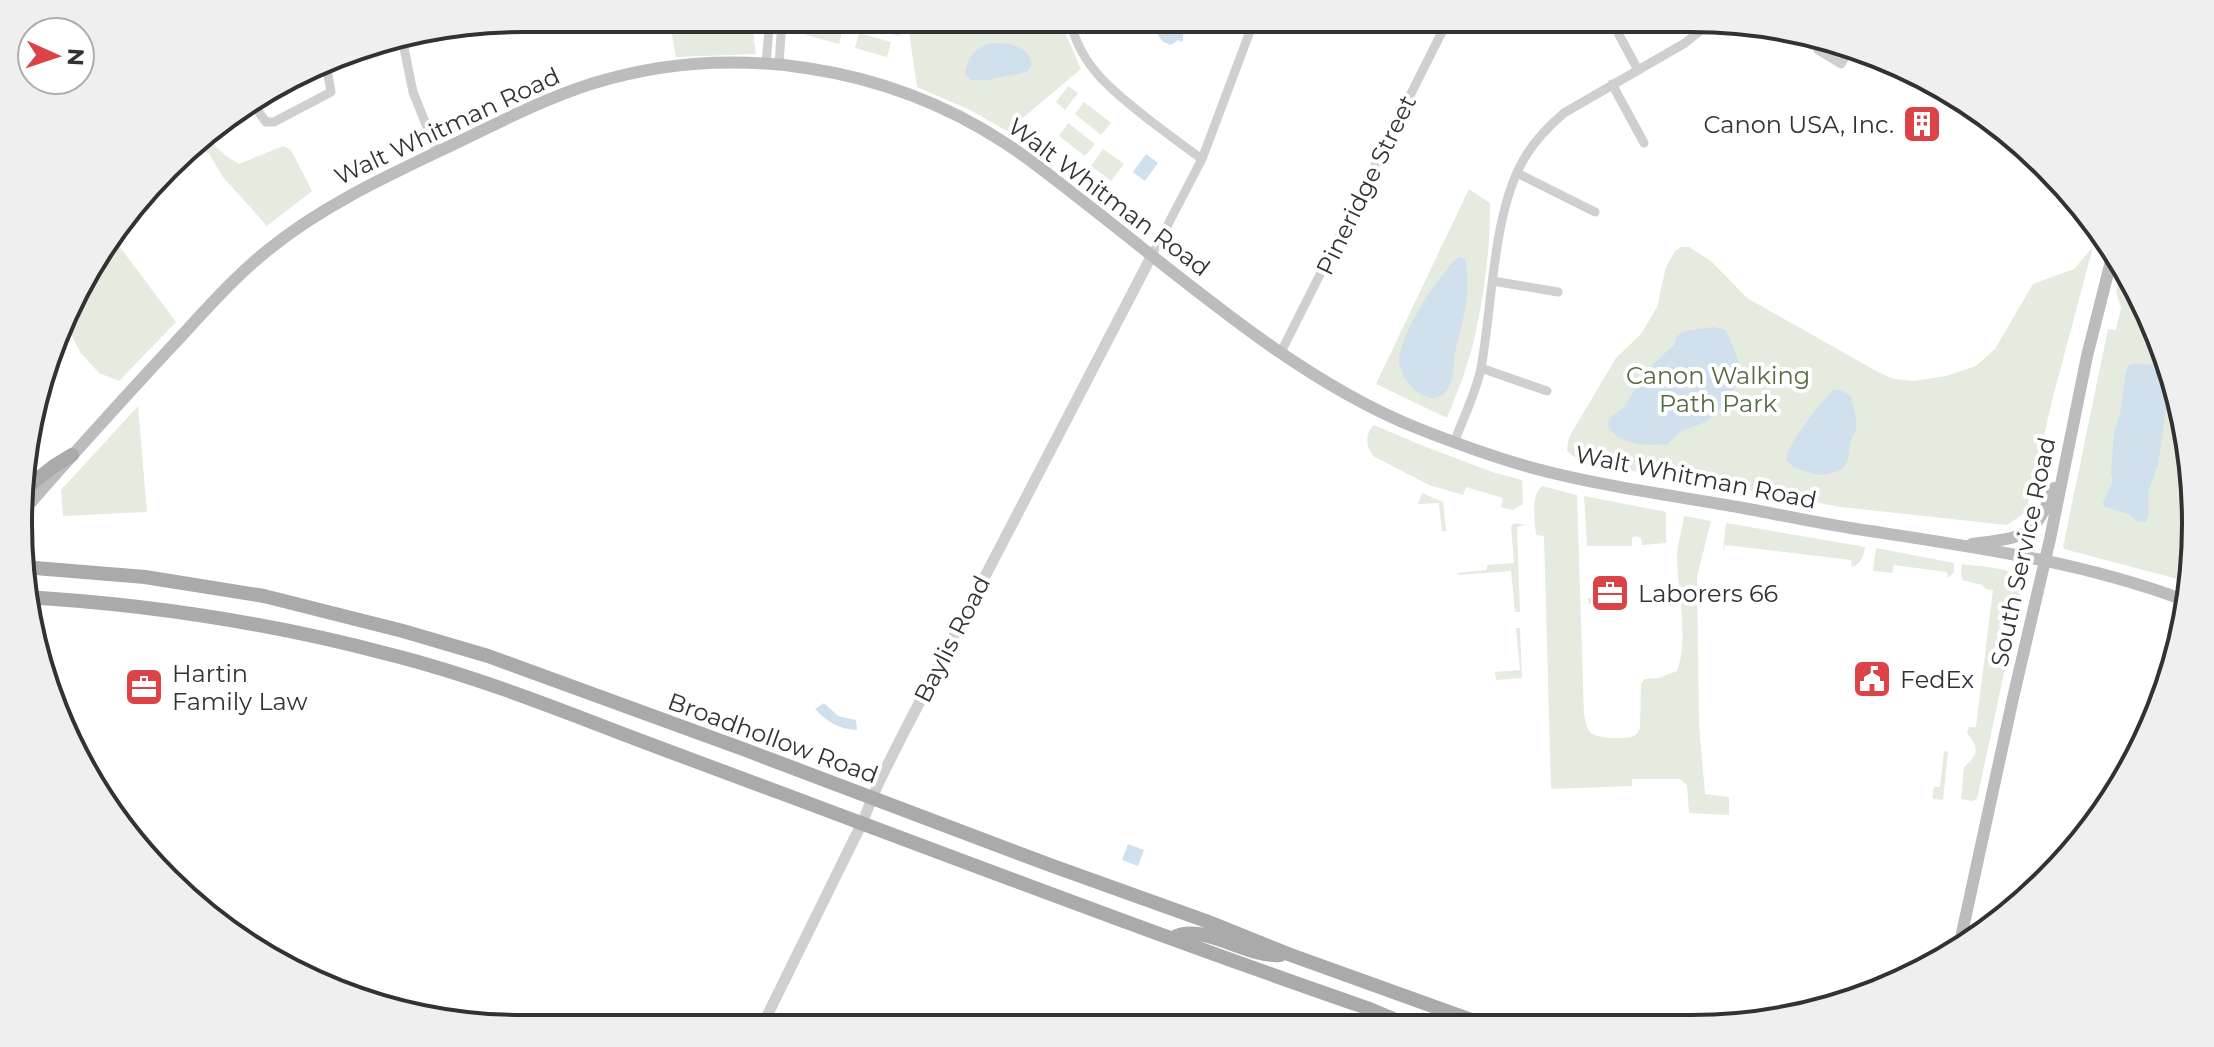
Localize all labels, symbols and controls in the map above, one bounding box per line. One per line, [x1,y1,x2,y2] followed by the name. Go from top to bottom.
[16,16,96,96] north arrow
[62,47,89,67] text: N
[330,61,564,191] street label: Walt Whitman Road
[1310,90,1422,280] street label: Pineridge Street
[1901,103,1943,145] building icon: Canon USA, Inc.
[1704,110,1894,139] place label: Canon USA, Inc.
[1002,112,1216,282] street label: Walt Whitman Road
[1626,361,1810,418] park label: Canon Walking Path Park
[1985,435,2061,669] street label: South Service Road
[1573,439,1819,515] street label: Walt Whitman Road
[908,571,996,707] street label: Baylis Road
[1589,572,1631,614] office icon: Laborers 66
[1638,579,1778,608] place label: Laborers 66
[1851,658,1893,700] public building icon: FedEx
[172,659,308,716] place label: Hartin Family Law
[1900,665,1974,694] place label: FedEx
[123,666,165,708] office icon: Hartin Family Law
[664,686,882,790] street label: Broadhollow Road

